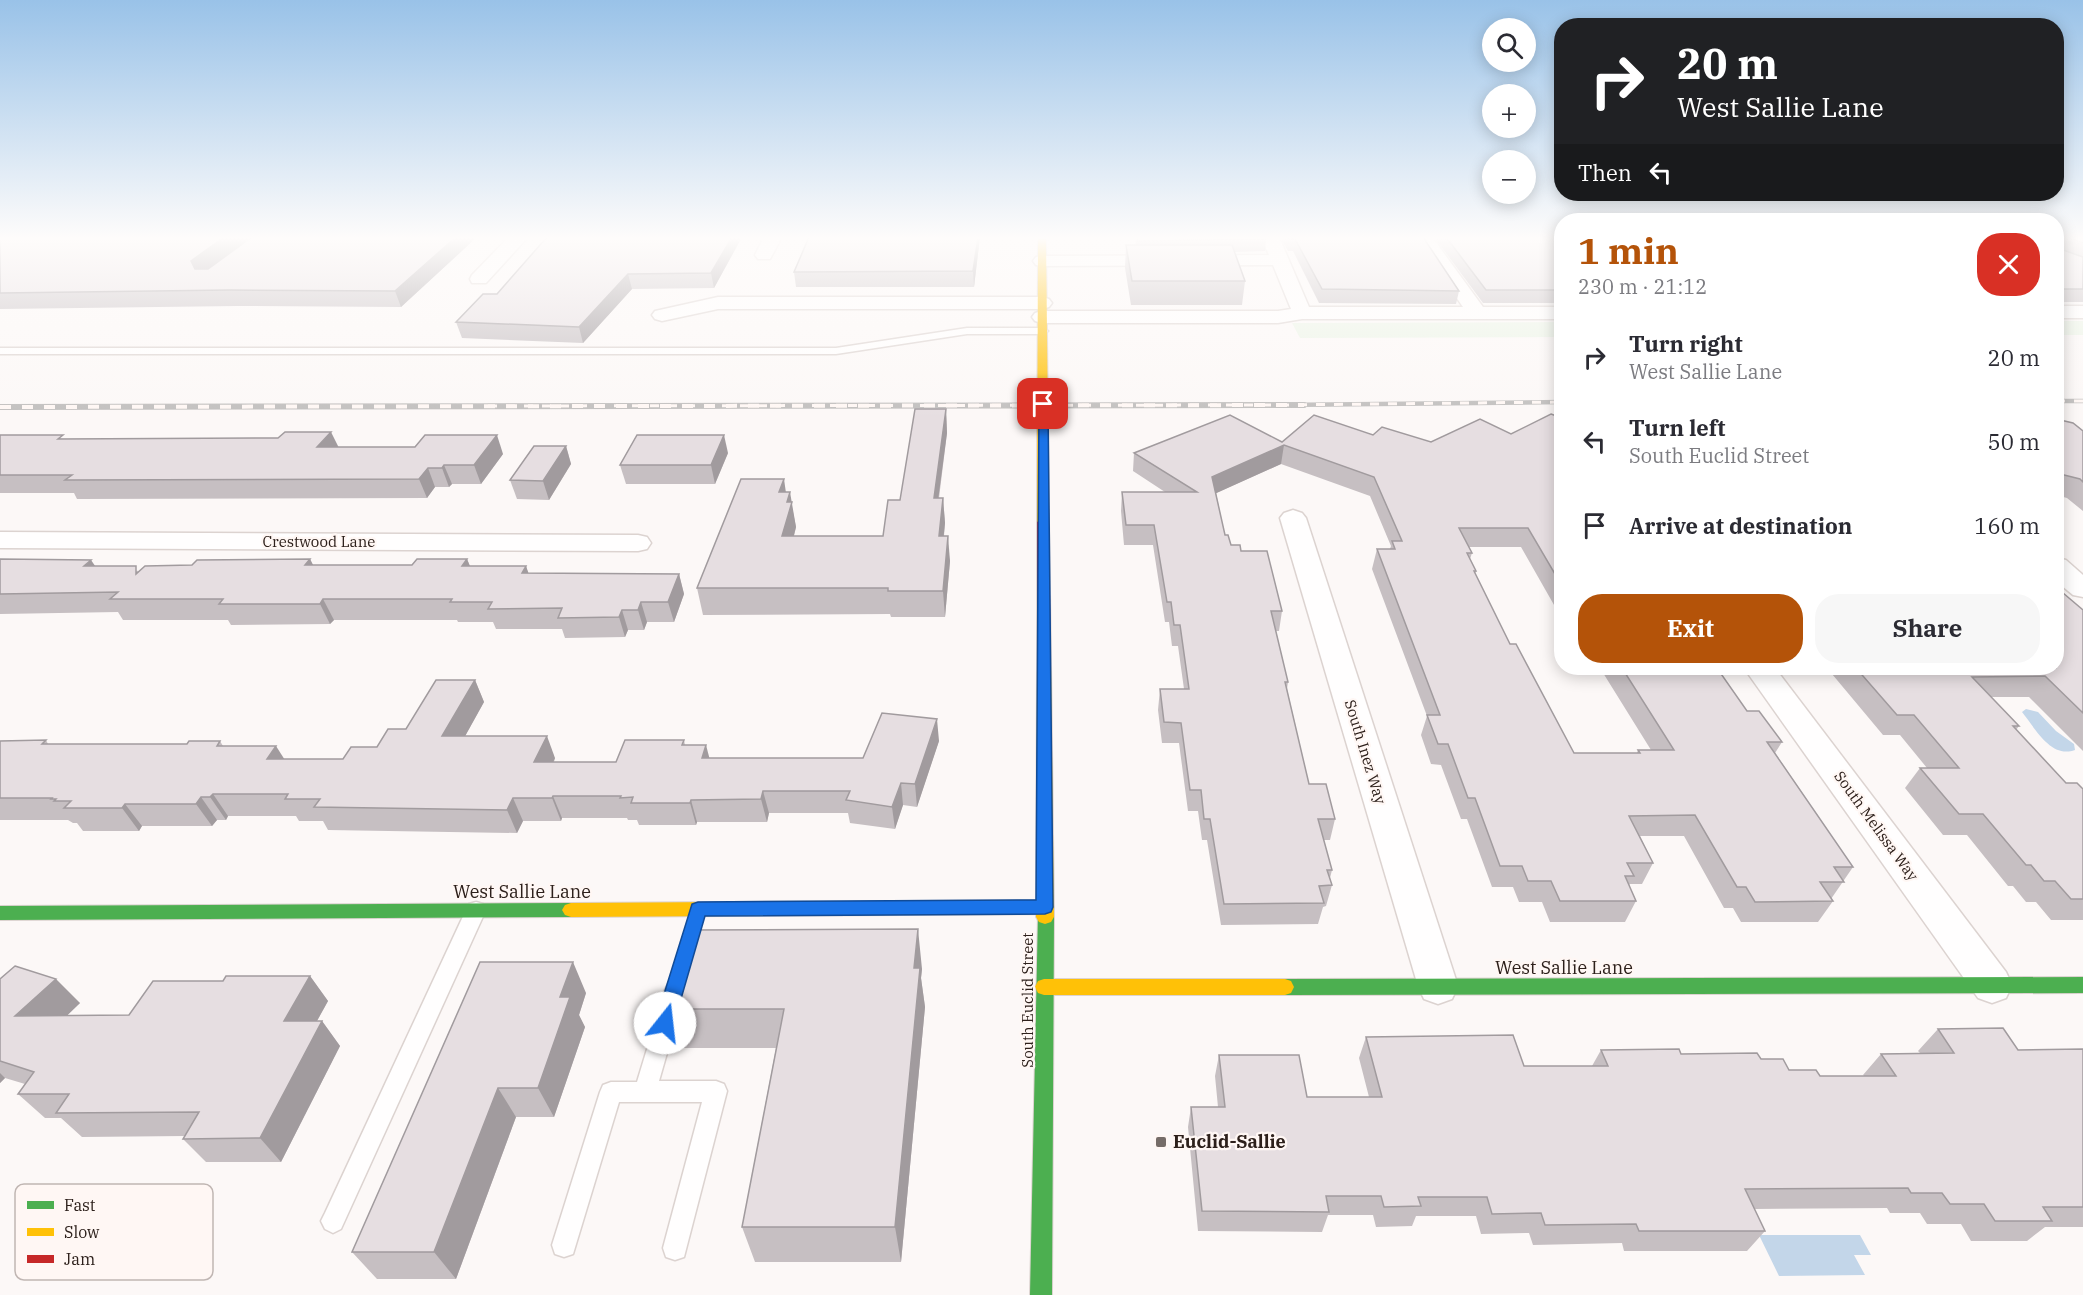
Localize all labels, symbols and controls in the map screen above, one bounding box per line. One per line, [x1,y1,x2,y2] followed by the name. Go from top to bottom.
[1482,18,1536,204] map controls
[1482,18,1536,72] button: search
[1677,36,1778,91] text: 20 m
[1578,42,1656,120] icon: right
[1482,84,1536,138] button: +
[1677,89,1884,124] text: West Sallie Lane
[1482,150,1536,204] button: −
[1644,156,1677,189] icon: left
[1578,158,1632,187] text: Then
[1578,227,1679,274] text: 1 min
[1977,233,2040,296] button: close
[1578,273,1707,300] text: 230 m · 21:12
[1629,329,1743,358] text: Turn right
[1578,341,1611,374] icon: right
[1988,343,2040,372] text: 20 m
[1629,358,1782,385] text: West Sallie Lane
[1017,378,1068,429] pin
[1026,387,1059,420] icon: arrive
[1629,413,1725,442] text: Turn left
[1578,425,1611,458] icon: left
[1988,427,2040,456] text: 50 m
[1629,442,1809,469] text: South Euclid Street
[1578,509,1611,542] icon: arrive
[1629,511,1852,540] text: Arrive at destination
[1974,511,2040,540] text: 160 m
[263,532,375,551] street label: Crestwood Lane
[1578,594,1803,663] button: Exit
[1815,594,2040,663] button: Share
[1341,697,1390,806] street label: South Inez Way
[1830,767,1923,884] street label: South Melissa Way
[453,880,591,903] street label: West Sallie Lane
[1018,932,1037,1068] street label: South Euclid Street
[1495,956,1633,979] street label: West Sallie Lane
[633,991,697,1055] position arrow
[1173,1130,1286,1153] place label: Euclid-Sallie
[1154,1135,1168,1149] marker: Euclid-Sallie
[15,1184,213,1280] legend
[64,1195,96,1215] text: Fast
[64,1222,100,1242] text: Slow
[64,1249,95,1269] text: Jam

